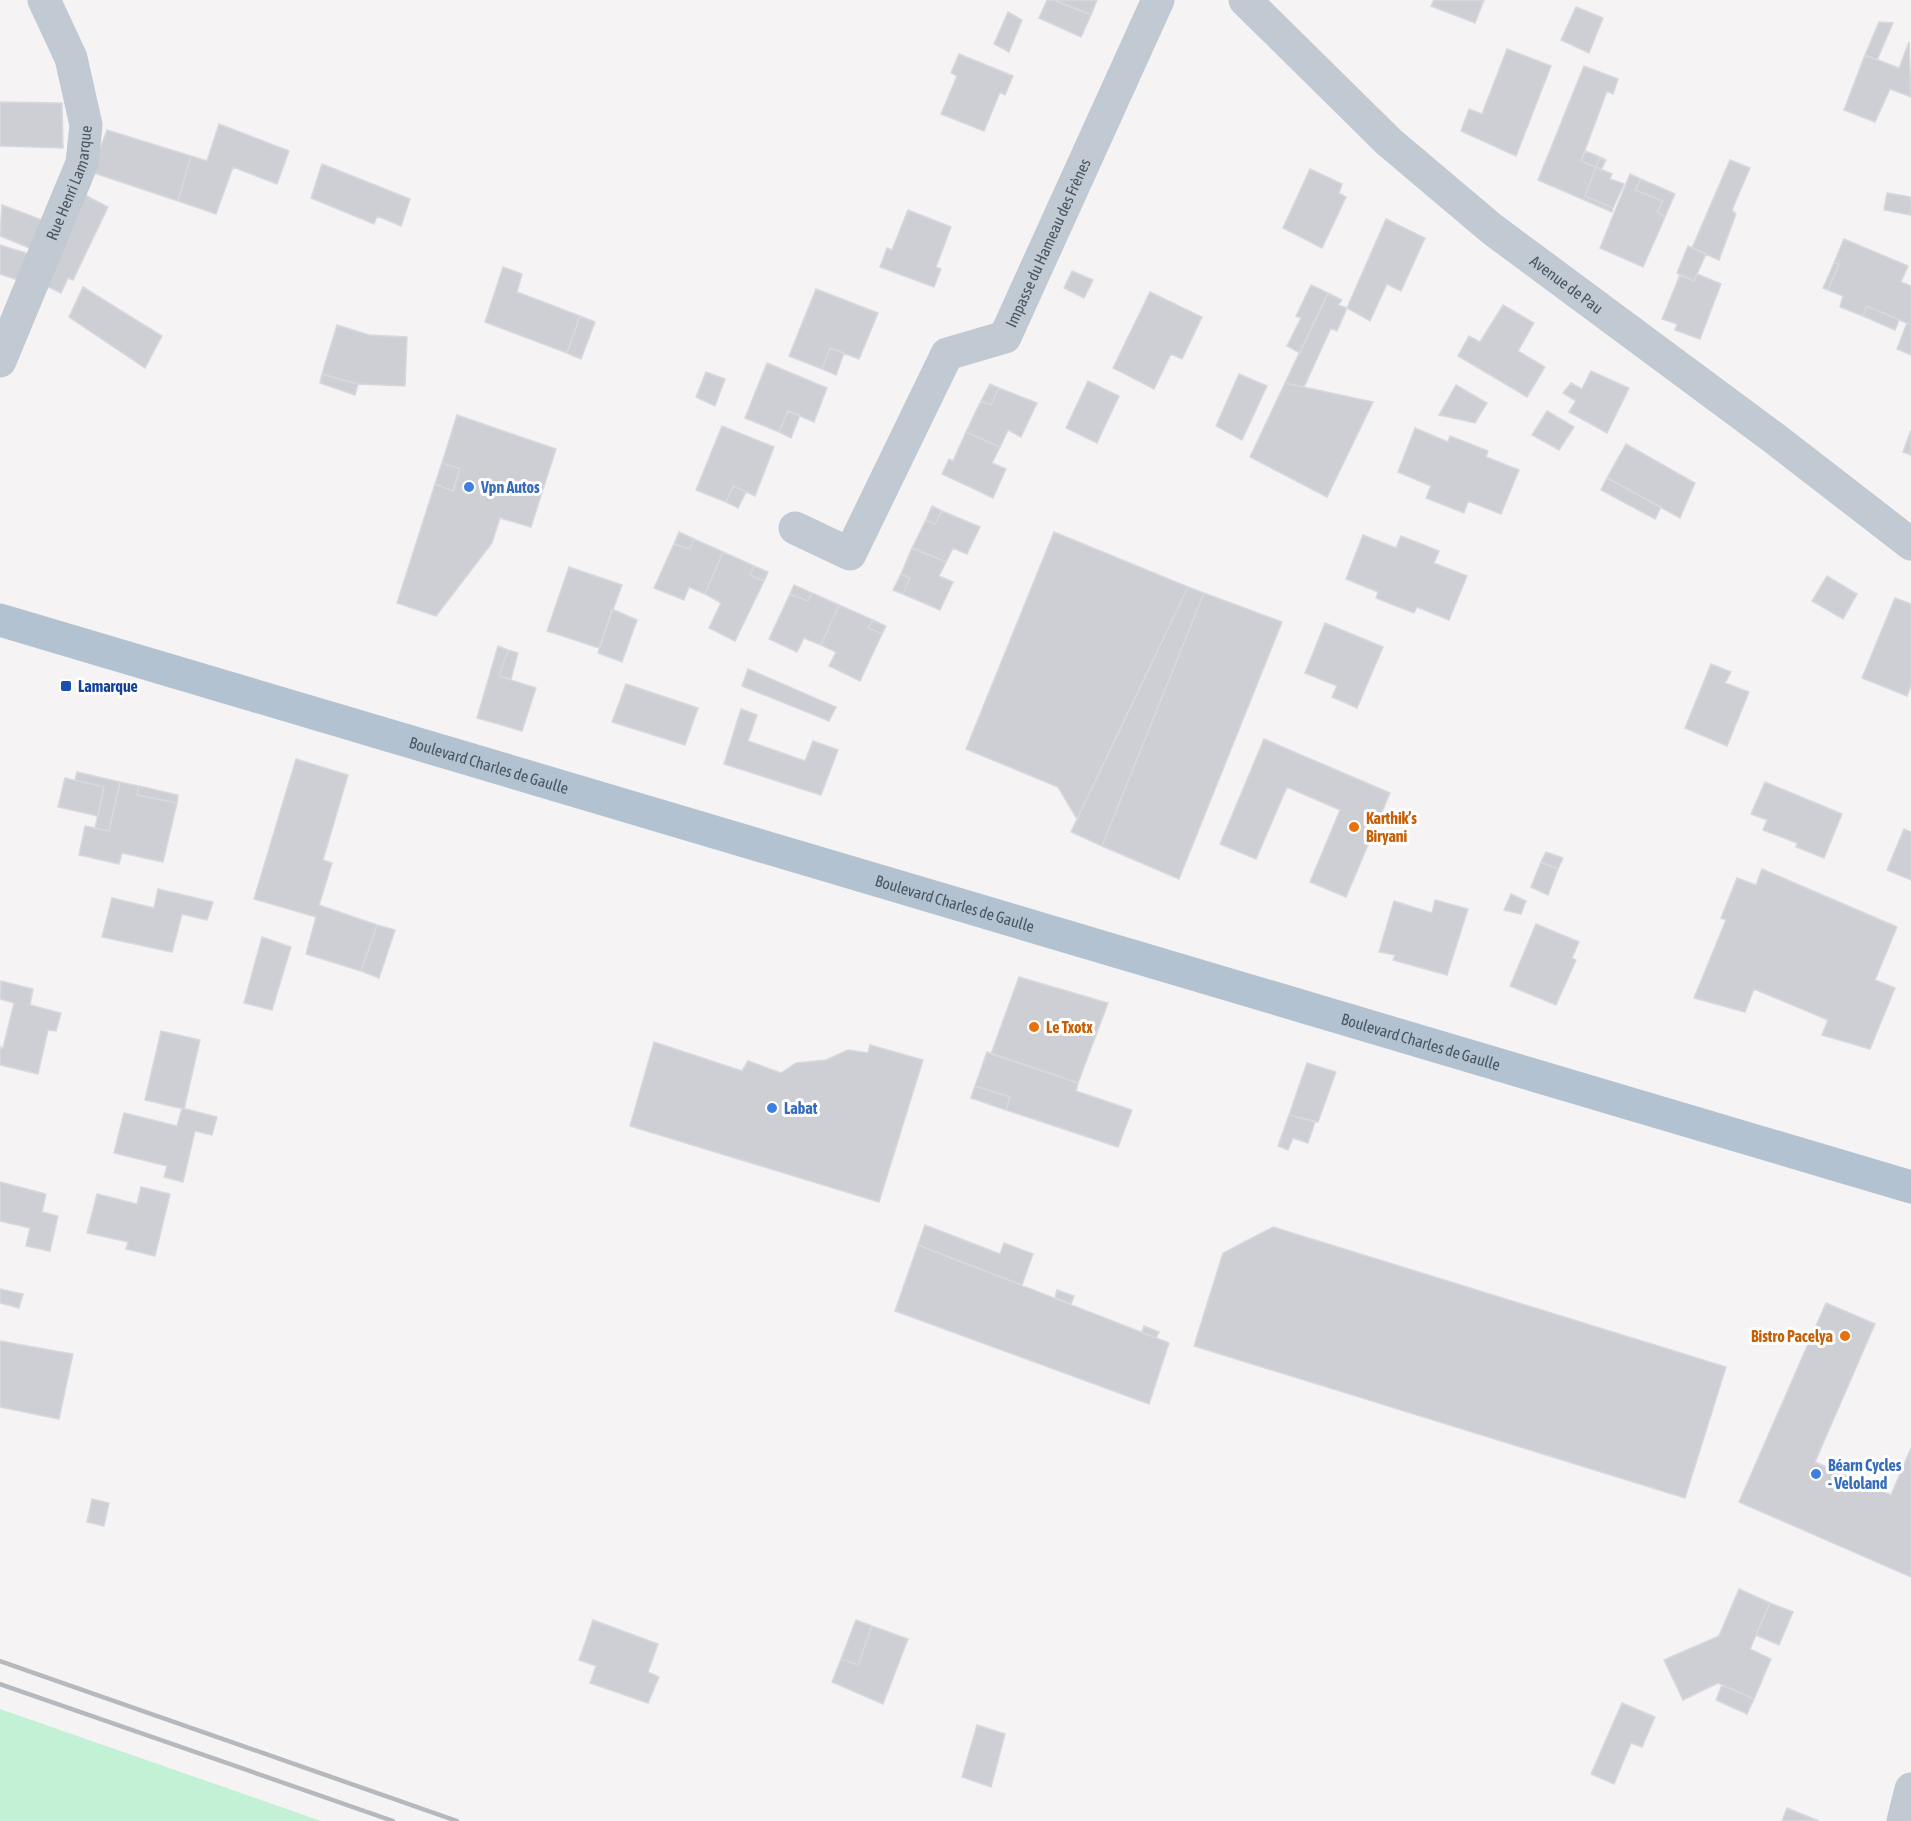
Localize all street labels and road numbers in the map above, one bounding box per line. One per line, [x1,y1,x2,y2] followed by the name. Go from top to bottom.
[42,125,95,243] street label: Rue Henri Lamarque
[1002,155,1094,330] street label: Impasse du Hameau des Frènes
[1527,251,1607,317] street label: Avenue de Pau
[407,733,571,797] street label: Boulevard Charles de Gaulle
[873,871,1037,935] street label: Boulevard Charles de Gaulle
[1339,1009,1503,1074] street label: Boulevard Charles de Gaulle

